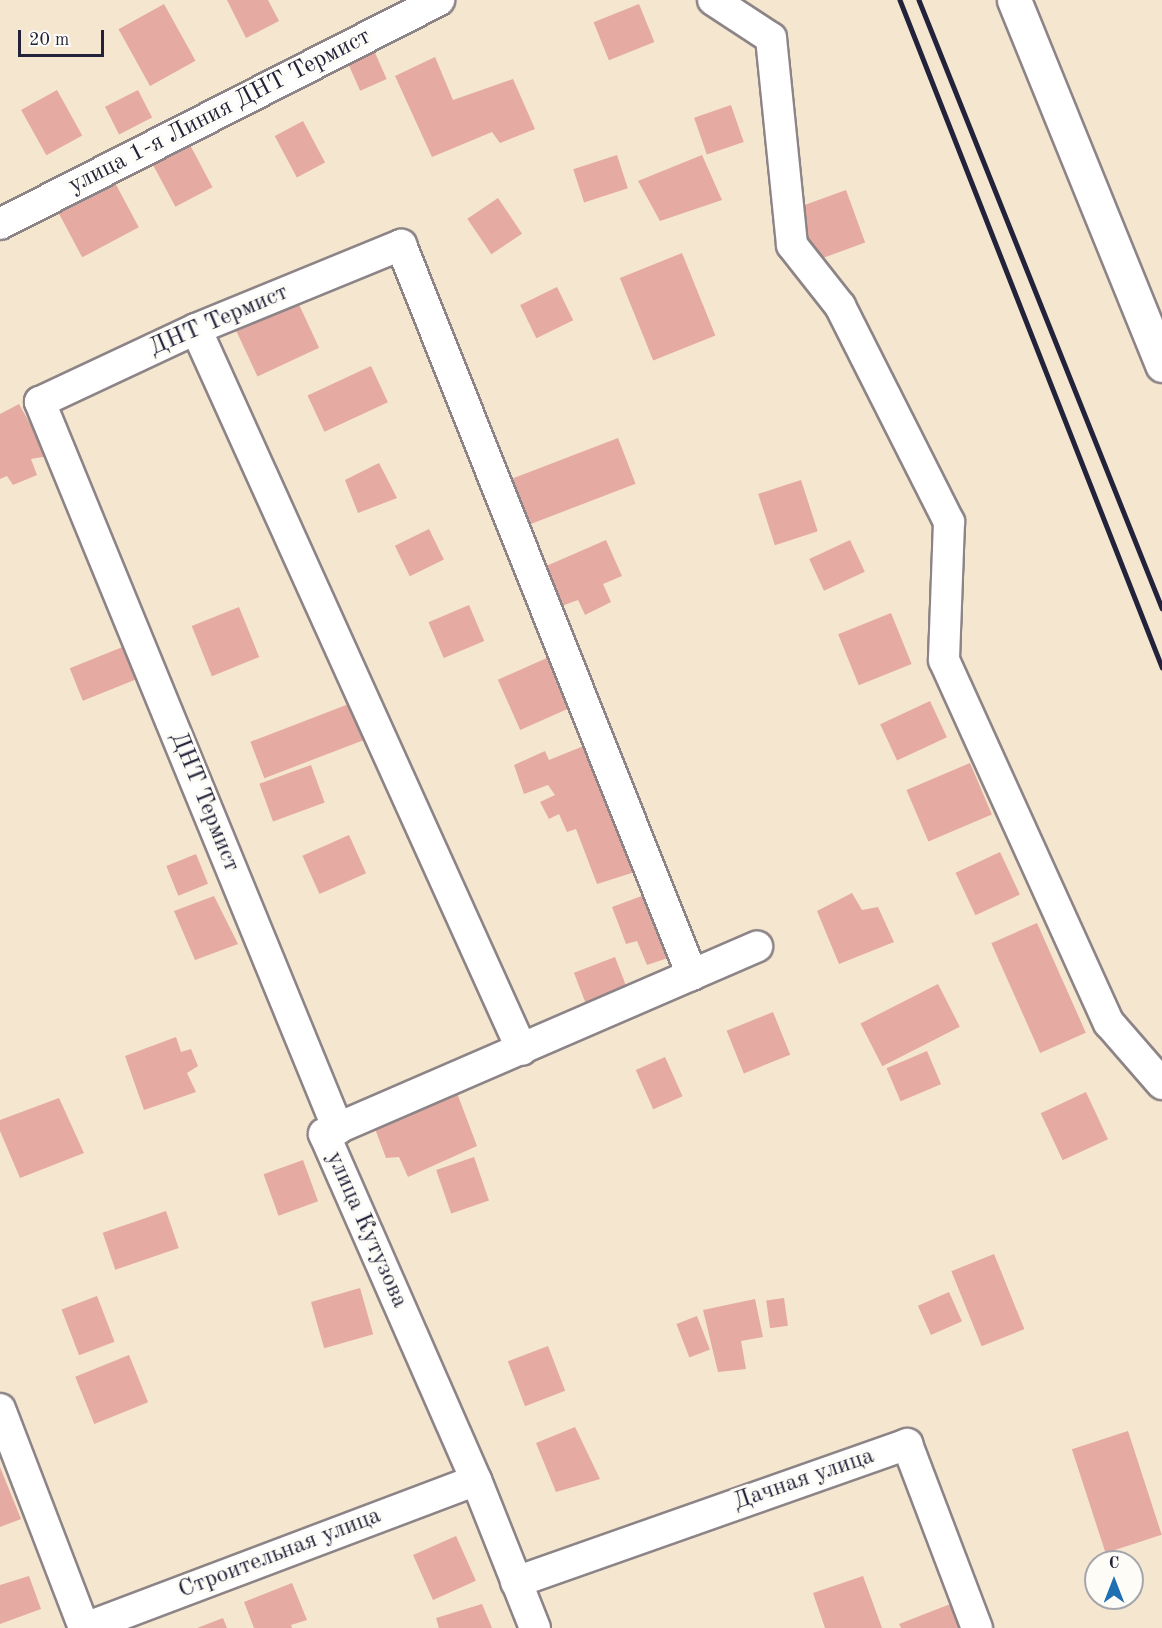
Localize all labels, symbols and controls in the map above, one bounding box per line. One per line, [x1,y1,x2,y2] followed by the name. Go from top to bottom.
[21,18,106,56] scale bar
[64,23,376,201] street label: улица 1-я Линия ДНТ Термист
[29,31,69,49] text: 20 m
[145,279,293,363] street label: ДНТ Термист
[163,728,245,876] street label: ДНТ Термист
[319,1147,413,1313] street label: улица Кутузова
[730,1442,878,1518] street label: Дачная улица
[175,1502,385,1606] street label: Строительная улица
[1084,1550,1144,1610] north arrow
[1109,1556,1119,1572] text: С

